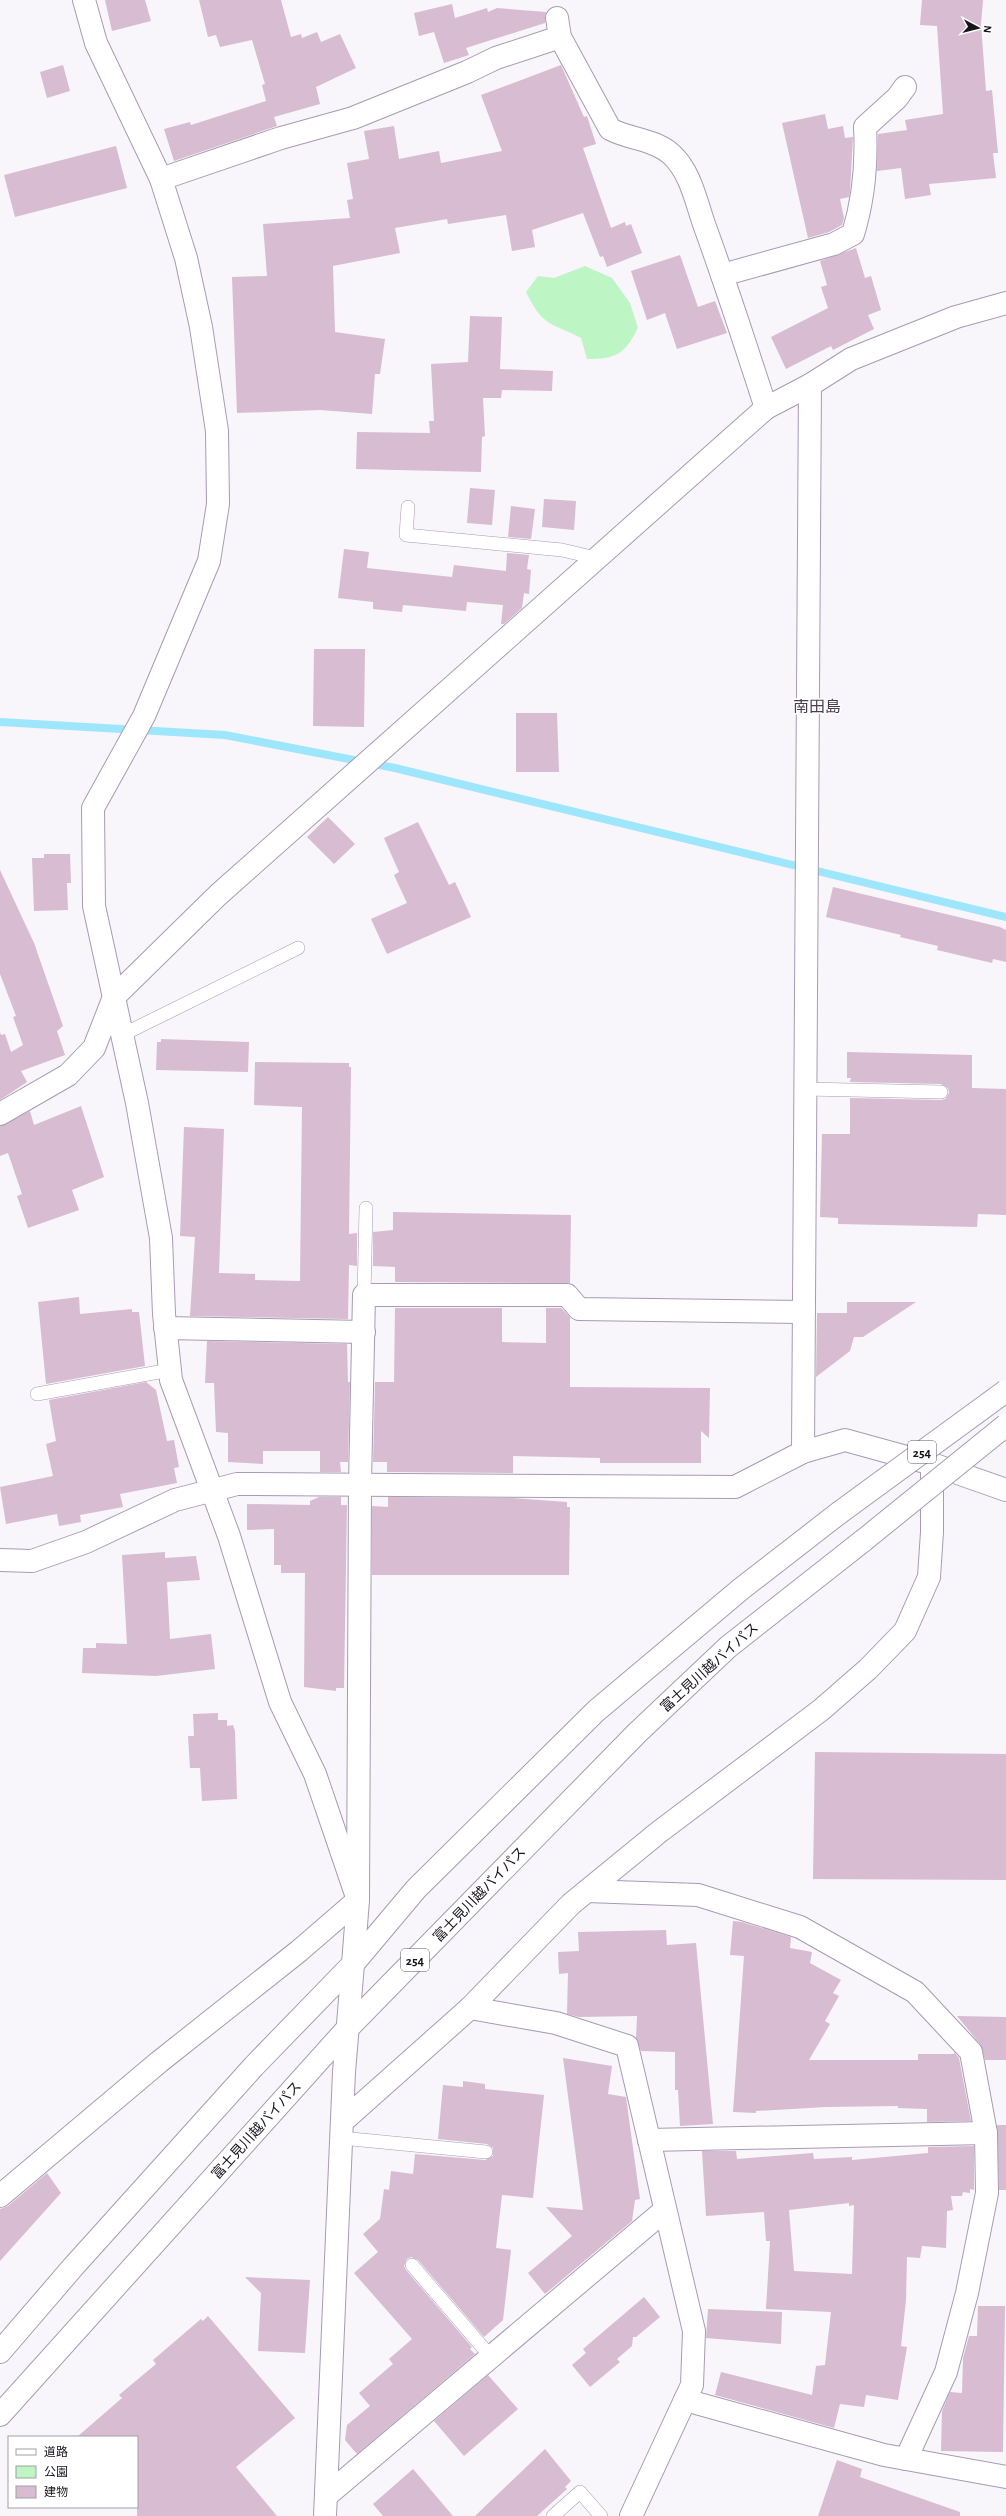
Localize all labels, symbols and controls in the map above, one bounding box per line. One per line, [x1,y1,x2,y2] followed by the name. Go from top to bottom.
[958,8,998,48] north arrow
[982,25,993,34] text: N
[793,698,841,715] district label: 南田島
[908,1441,936,1463] road number: 254
[658,1620,761,1715] street label: 富士見川越バイパス
[430,1844,528,1945] street label: 富士見川越バイパス
[401,1949,429,1971] road number: 254
[209,2079,304,2182] street label: 富士見川越バイパス
[8,2436,138,2508] legend
[44,2445,68,2458] text: 道路
[44,2466,68,2478] text: 公園
[44,2485,68,2498] text: 建物

